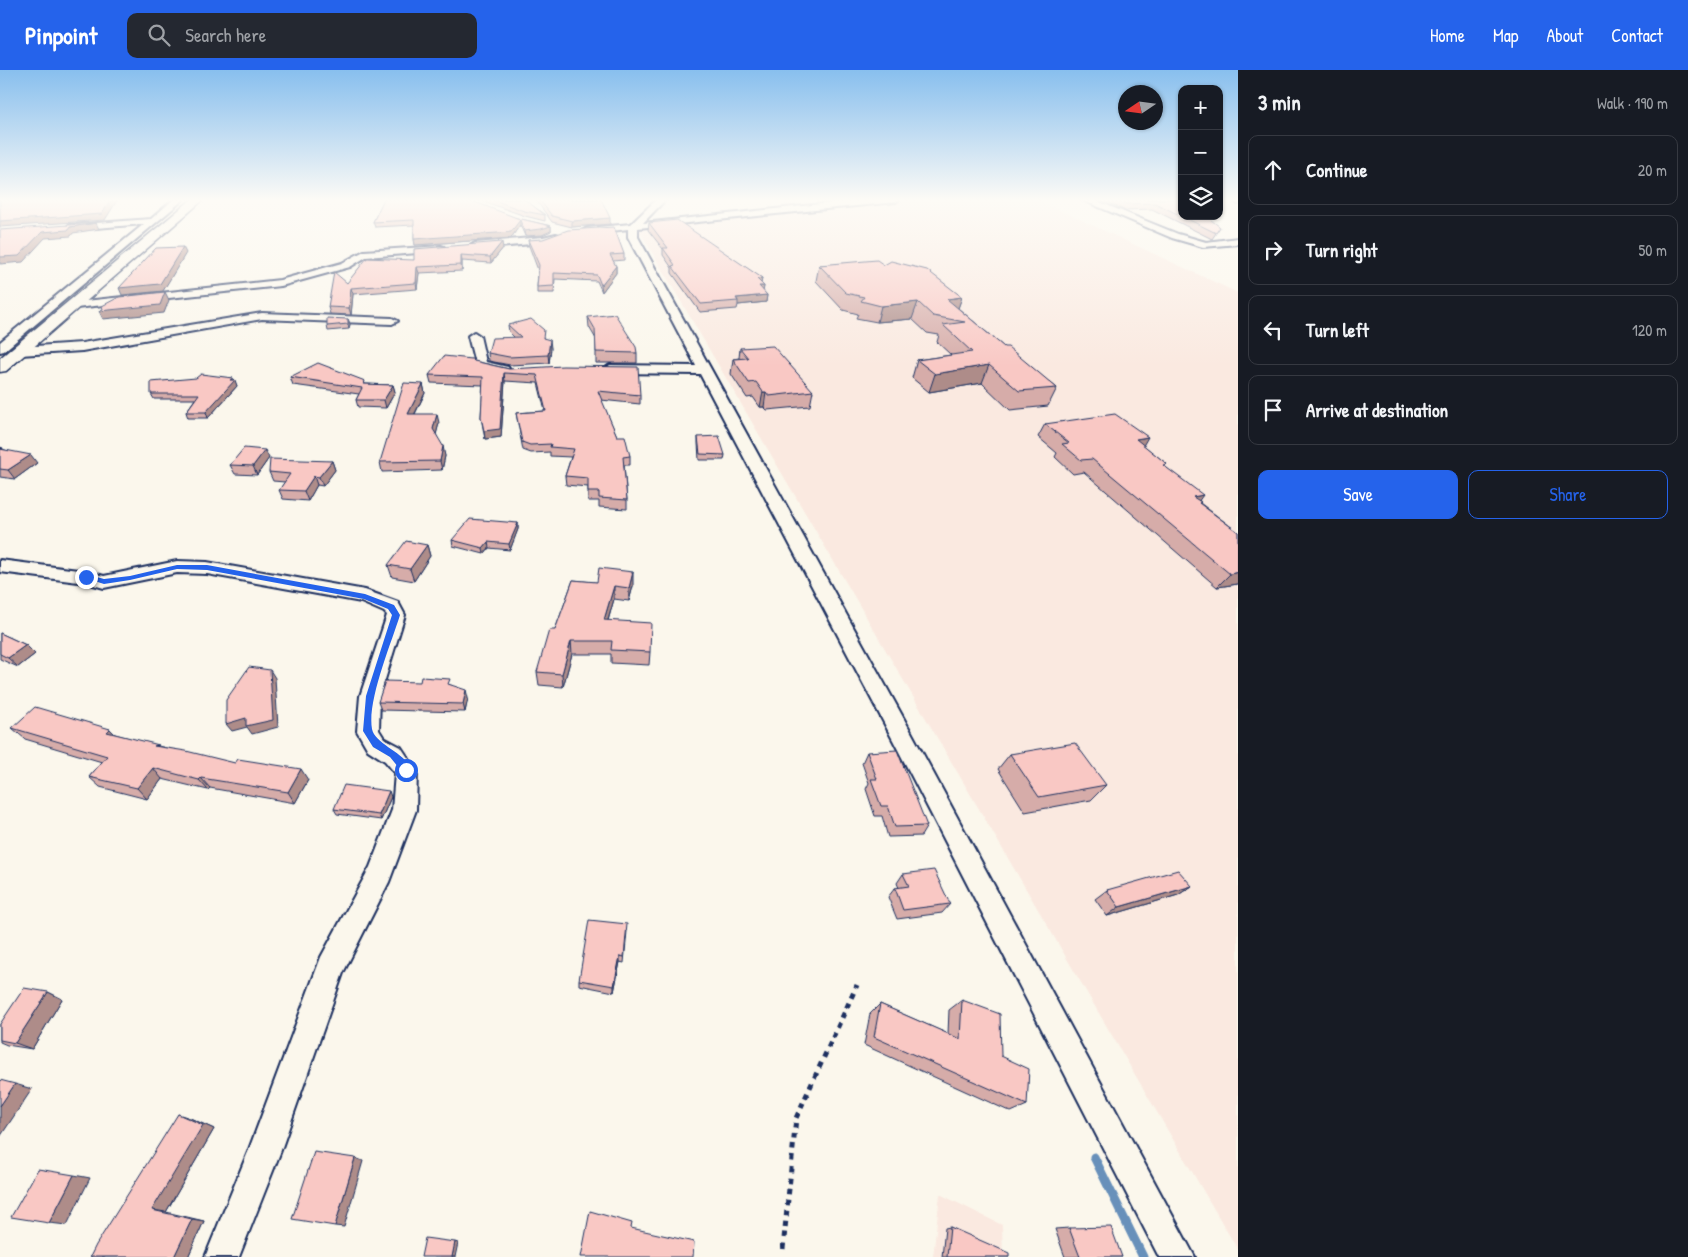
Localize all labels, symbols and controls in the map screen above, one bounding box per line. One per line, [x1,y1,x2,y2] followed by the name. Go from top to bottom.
[127,13,477,58] search box
[25,19,97,51] text: Pinpoint
[145,21,173,49] icon: search
[185,22,266,48] text: Search here
[1430,23,1465,48] text: Home
[1493,23,1518,48] text: Map
[1546,23,1583,48] text: About
[1611,23,1663,48] text: Contact
[1118,85,1163,130] north arrow
[1178,85,1223,220] map controls
[1178,85,1223,130] button: +
[1258,88,1301,117] text: 3 min
[1597,92,1668,114] text: Walk · 190 m
[1178,130,1223,175] button: −
[1259,156,1287,184] icon: ahead
[1306,157,1367,183] text: Continue
[1638,159,1667,181] text: 20 m
[1178,175,1223,220] button: layers
[1259,236,1287,264] icon: right
[1306,237,1377,263] text: Turn right
[1639,239,1667,261] text: 50 m
[1259,316,1287,344] icon: left
[1306,317,1369,343] text: Turn left
[1632,319,1667,341] text: 120 m
[1259,396,1287,424] icon: arrive
[1306,397,1448,423] text: Arrive at destination
[1258,470,1458,519] button: Save
[1468,470,1668,519] button: Share
[75,566,98,589] route end
[395,759,418,782] route start

